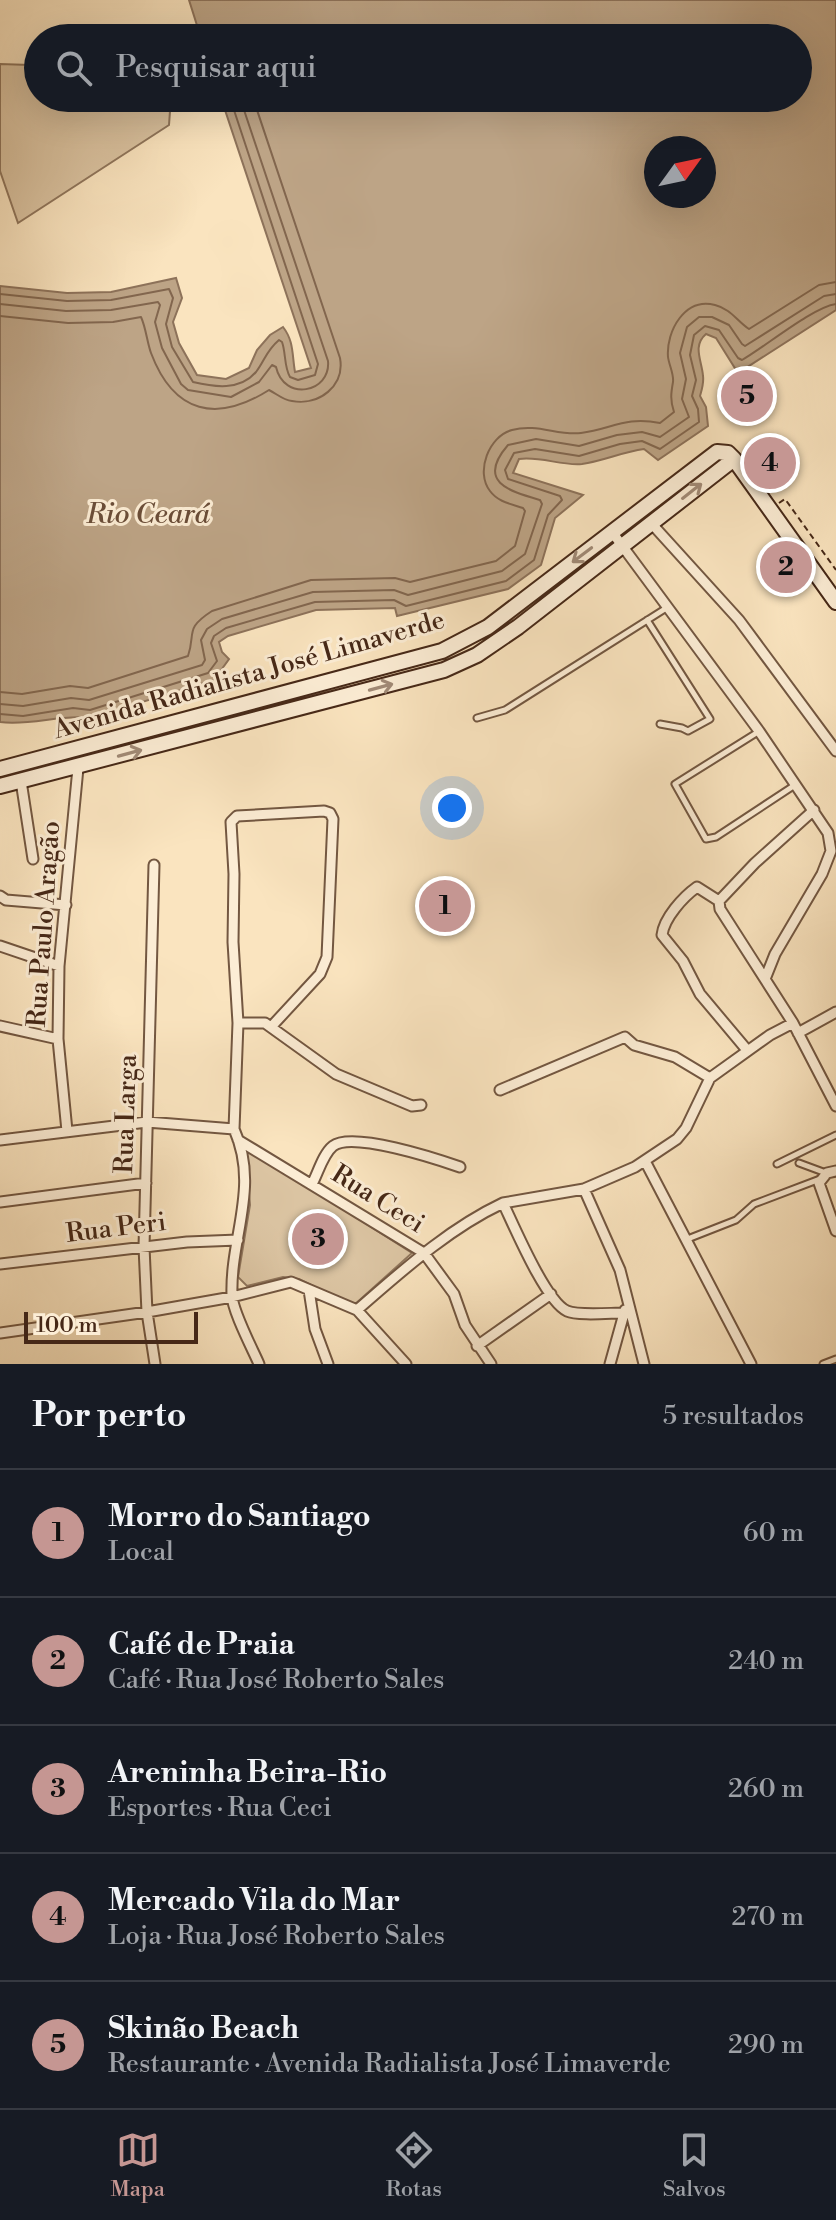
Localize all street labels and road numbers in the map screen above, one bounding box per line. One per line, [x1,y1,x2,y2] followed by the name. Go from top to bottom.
[49,604,448,747] street label: Avenida Radialista José Limaverde
[21,820,67,1028] street label: Rua Paulo Aragão
[108,1053,144,1174] street label: Rua Larga
[325,1158,431,1240] street label: Rua Ceci
[64,1206,168,1250] street label: Rua Peri

